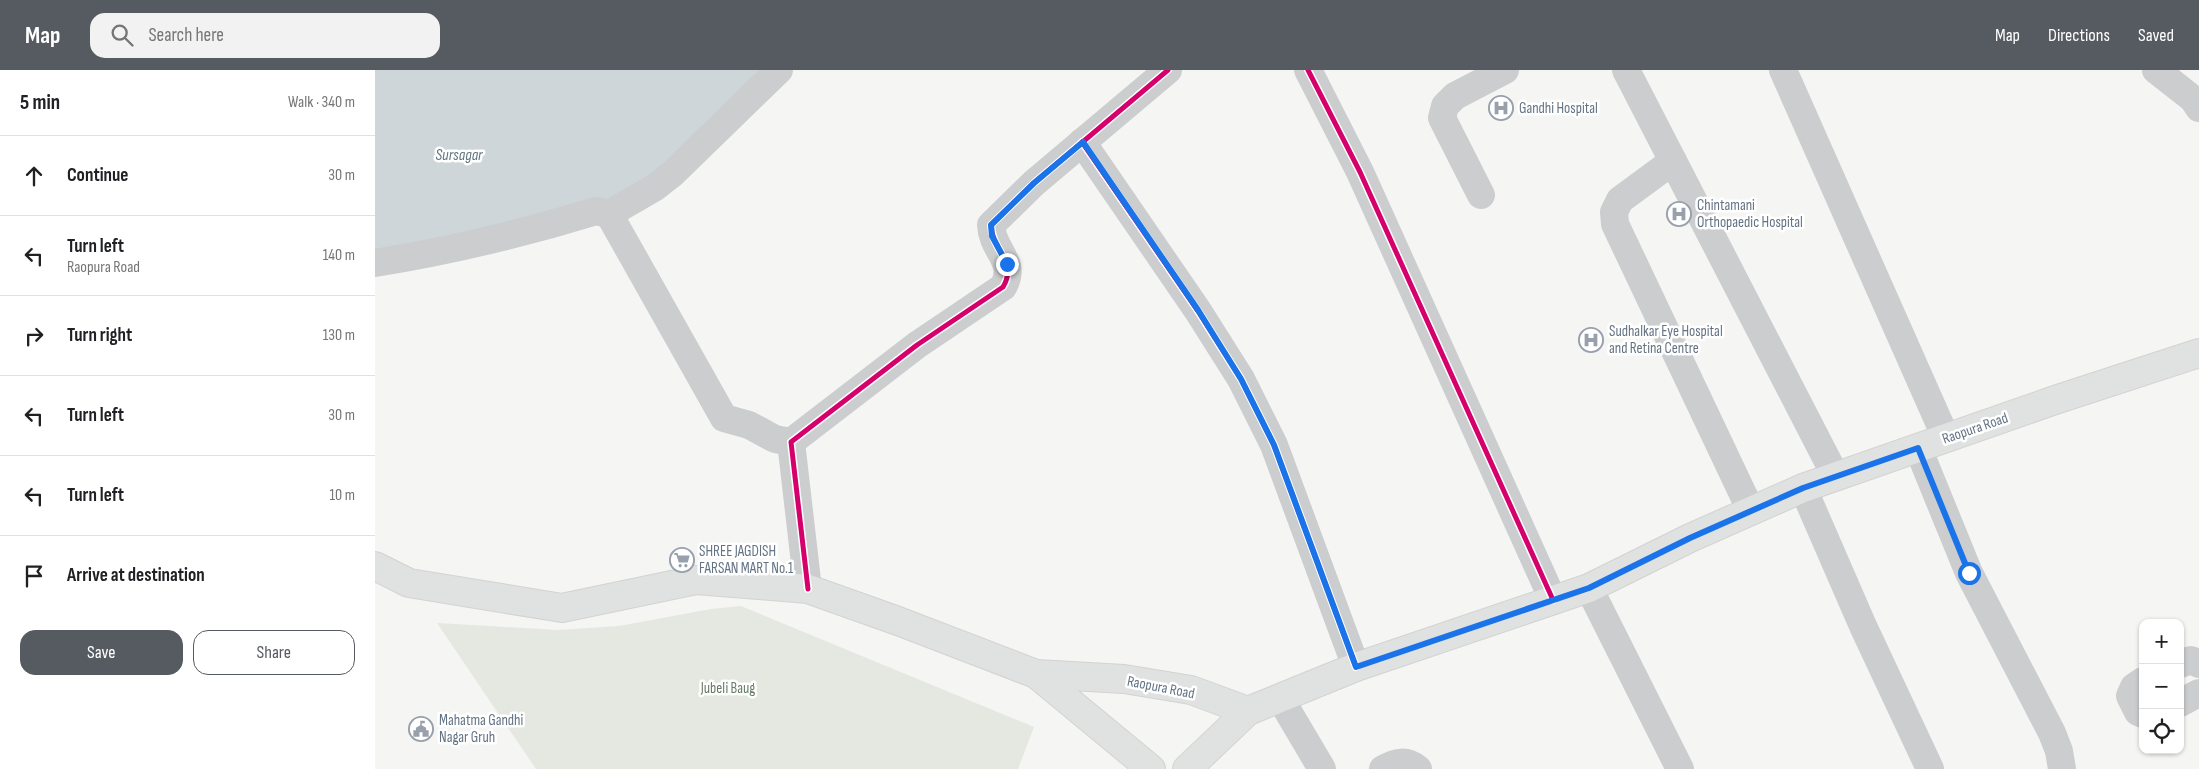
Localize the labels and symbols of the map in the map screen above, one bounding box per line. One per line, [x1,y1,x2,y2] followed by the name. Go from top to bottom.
[1488,95,1514,121] hospital icon: Gandhi Hospital
[1519,99,1598,118] place label: Gandhi Hospital
[435,146,483,165] water label: Sursagar
[1697,196,1803,232] place label: Chintamani Orthopaedic Hospital
[1666,201,1692,227] hospital icon: Chintamani Orthopaedic Hospital
[996,253,1019,276] route end
[1609,322,1723,358] place label: Sudhalkar Eye Hospital and Retina Centre
[1578,327,1604,353] hospital icon: Sudhalkar Eye Hospital and Retina Centre
[1940,408,2011,449] street label: Raopura Road
[699,542,794,578] place label: SHREE JAGDISH FARSAN MART No.1
[669,547,695,573] supermarket icon: SHREE JAGDISH FARSAN MART No.1
[1958,562,1981,585] route start
[1126,672,1196,703] street label: Raopura Road
[700,679,755,698] park label: Jubeli Baug
[439,711,524,747] place label: Mahatma Gandhi Nagar Gruh
[408,716,434,742] public building icon: Mahatma Gandhi Nagar Gruh

